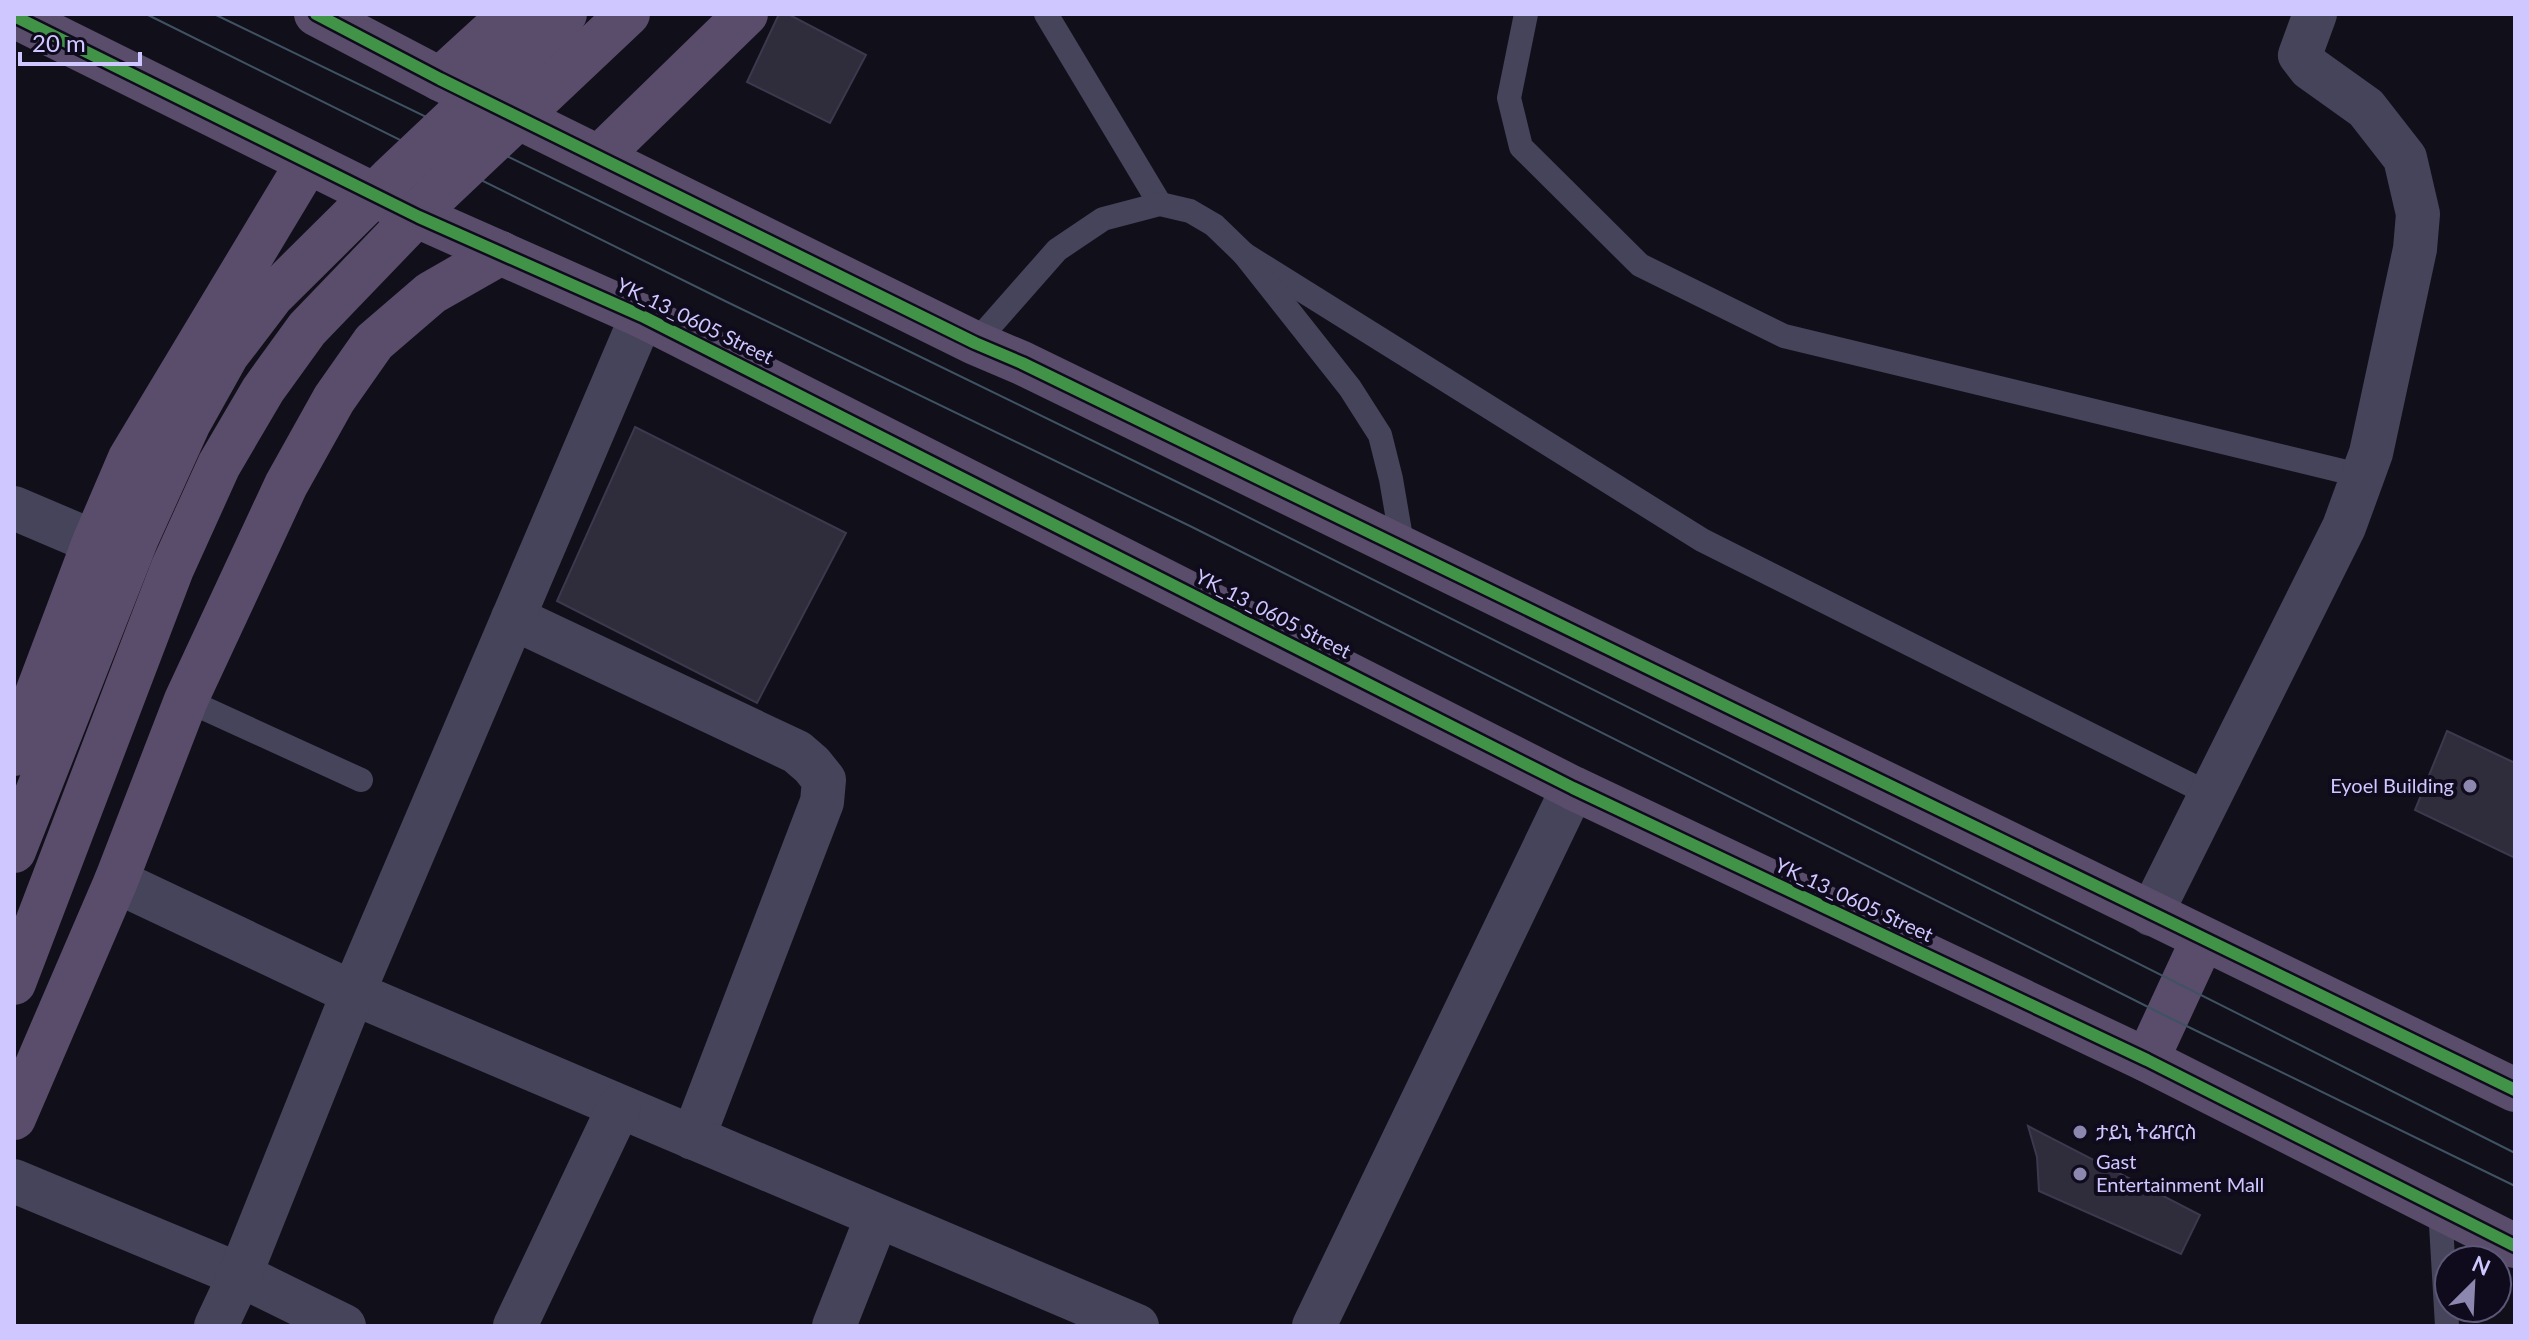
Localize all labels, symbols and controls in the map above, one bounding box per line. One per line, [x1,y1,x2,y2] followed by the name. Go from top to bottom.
[20,16,140,66] scale bar
[32,28,86,57] text: 20 m
[613,272,778,368] street label: YK_13_0605 Street
[1192,563,1355,663] street label: YK_13_0605 Street
[2330,773,2454,797] place label: Eyoel Building
[2461,777,2479,795] marker: Eyoel Building
[1772,852,1937,946] street label: YK_13_0605 Street
[2096,1119,2197,1143] place label: ታይኒ ትሬዠርስ
[2071,1123,2089,1141] marker: ታይኒ ትሬዠርስ
[2096,1149,2264,1196] place label: Gast Entertainment Mall
[2071,1165,2089,1183] marker: Gast Entertainment Mall
[2433,1244,2513,1324] north arrow
[2468,1249,2495,1281] text: N

